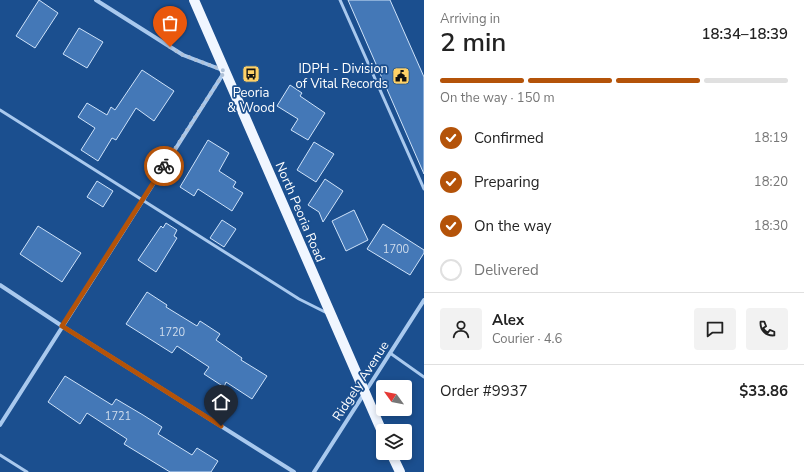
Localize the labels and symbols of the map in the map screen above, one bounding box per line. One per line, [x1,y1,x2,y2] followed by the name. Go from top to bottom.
[153,6,187,47] pin
[296,60,388,93] place label: IDPH - Division of Vital Records
[241,64,261,84] bus stop icon: Peoria & Wood
[391,66,411,86] public building icon: IDPH - Division of Vital Records
[227,84,275,117] place label: Peoria & Wood
[144,146,184,186] courier
[271,159,329,265] street label: North Peoria Road
[383,242,410,257] house number: 1700
[159,325,186,340] house number: 1720
[328,338,394,424] street label: Ridgely Avenue
[376,380,412,416] north arrow
[204,385,238,426] pin
[105,409,131,424] house number: 1721

